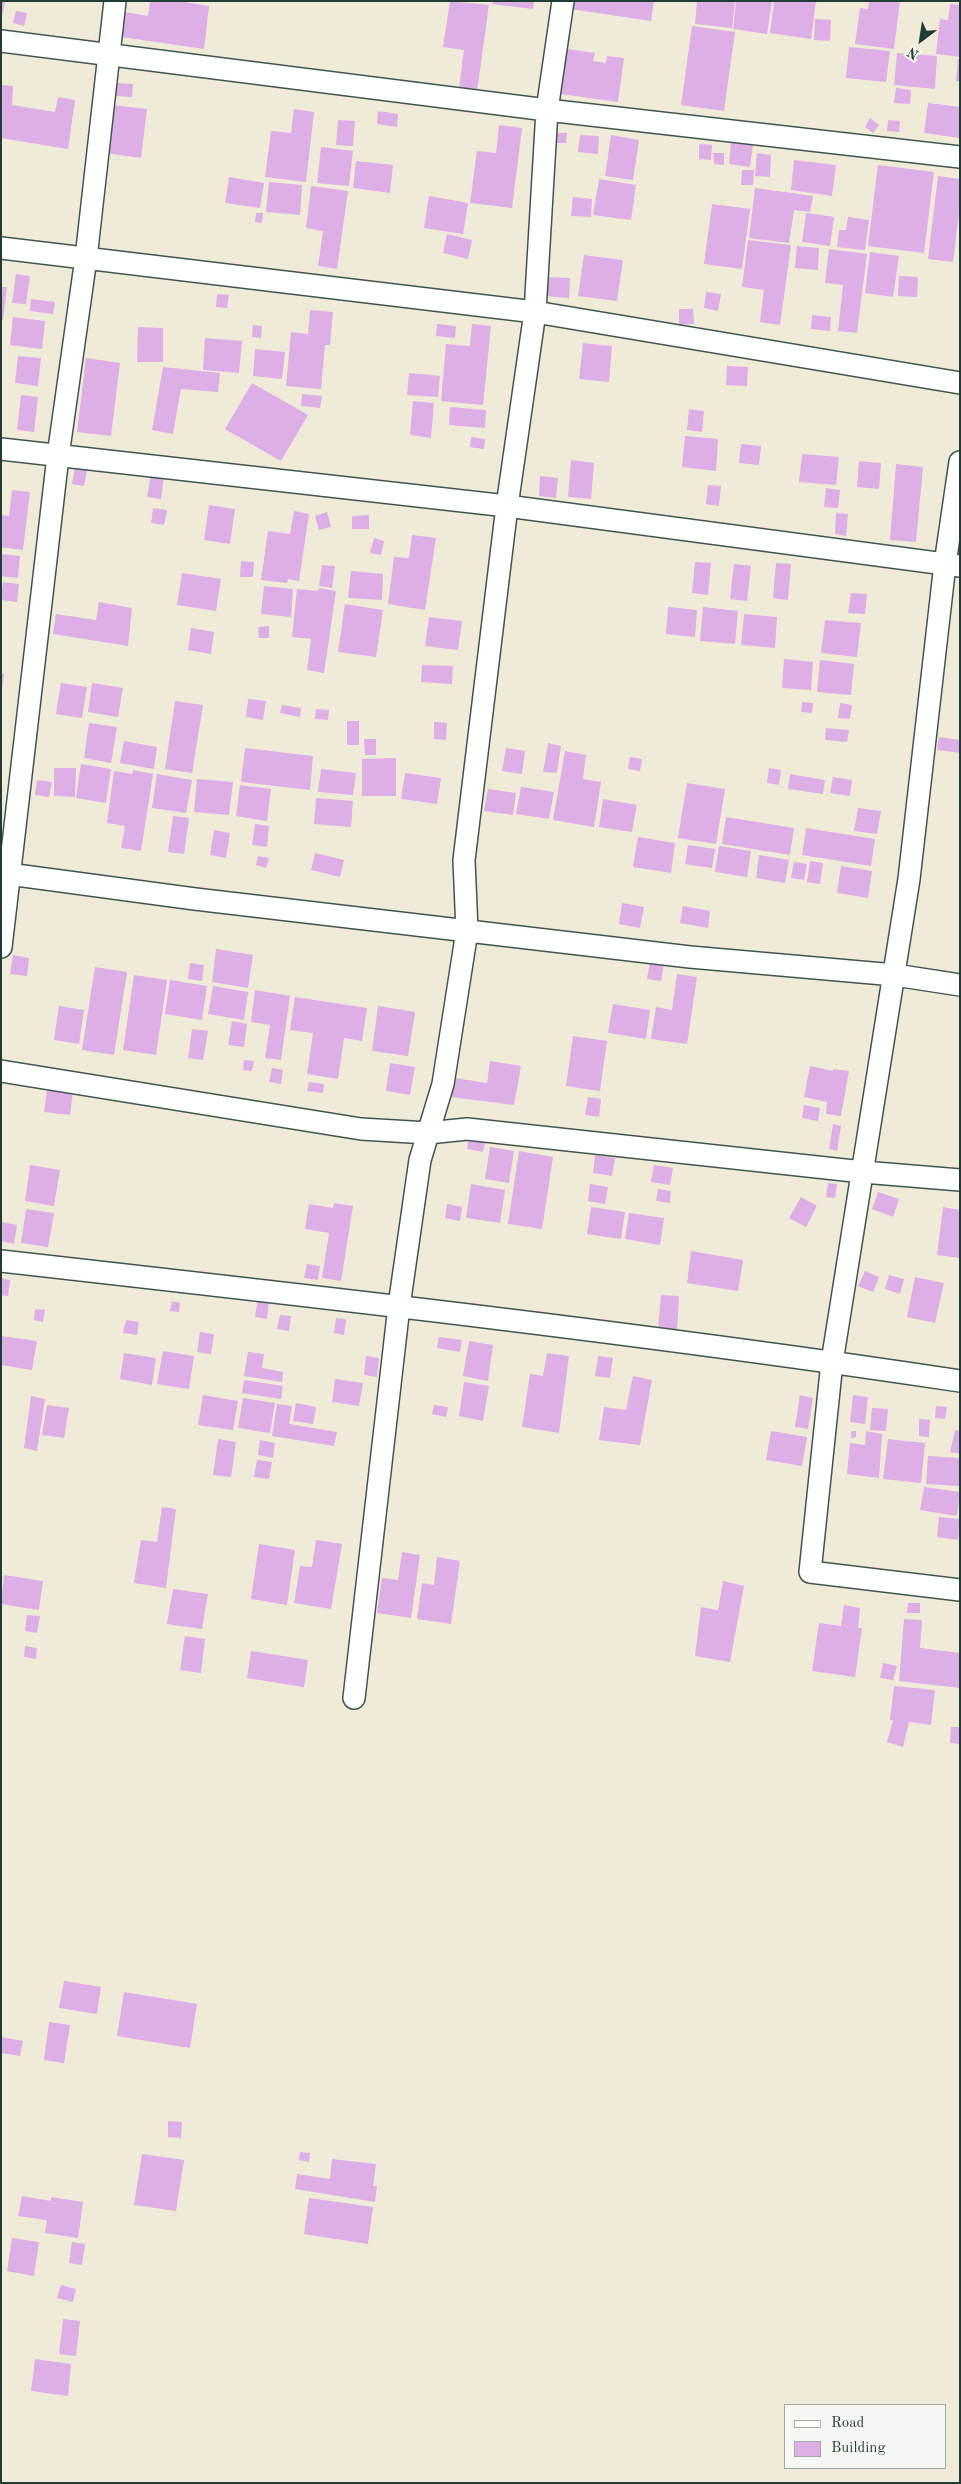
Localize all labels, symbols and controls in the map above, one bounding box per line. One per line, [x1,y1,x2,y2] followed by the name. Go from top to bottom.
[896,15,946,65] north arrow
[905,44,921,62] text: N
[784,2404,946,2469] legend
[831,2416,864,2431] text: Road
[831,2441,886,2456] text: Building

